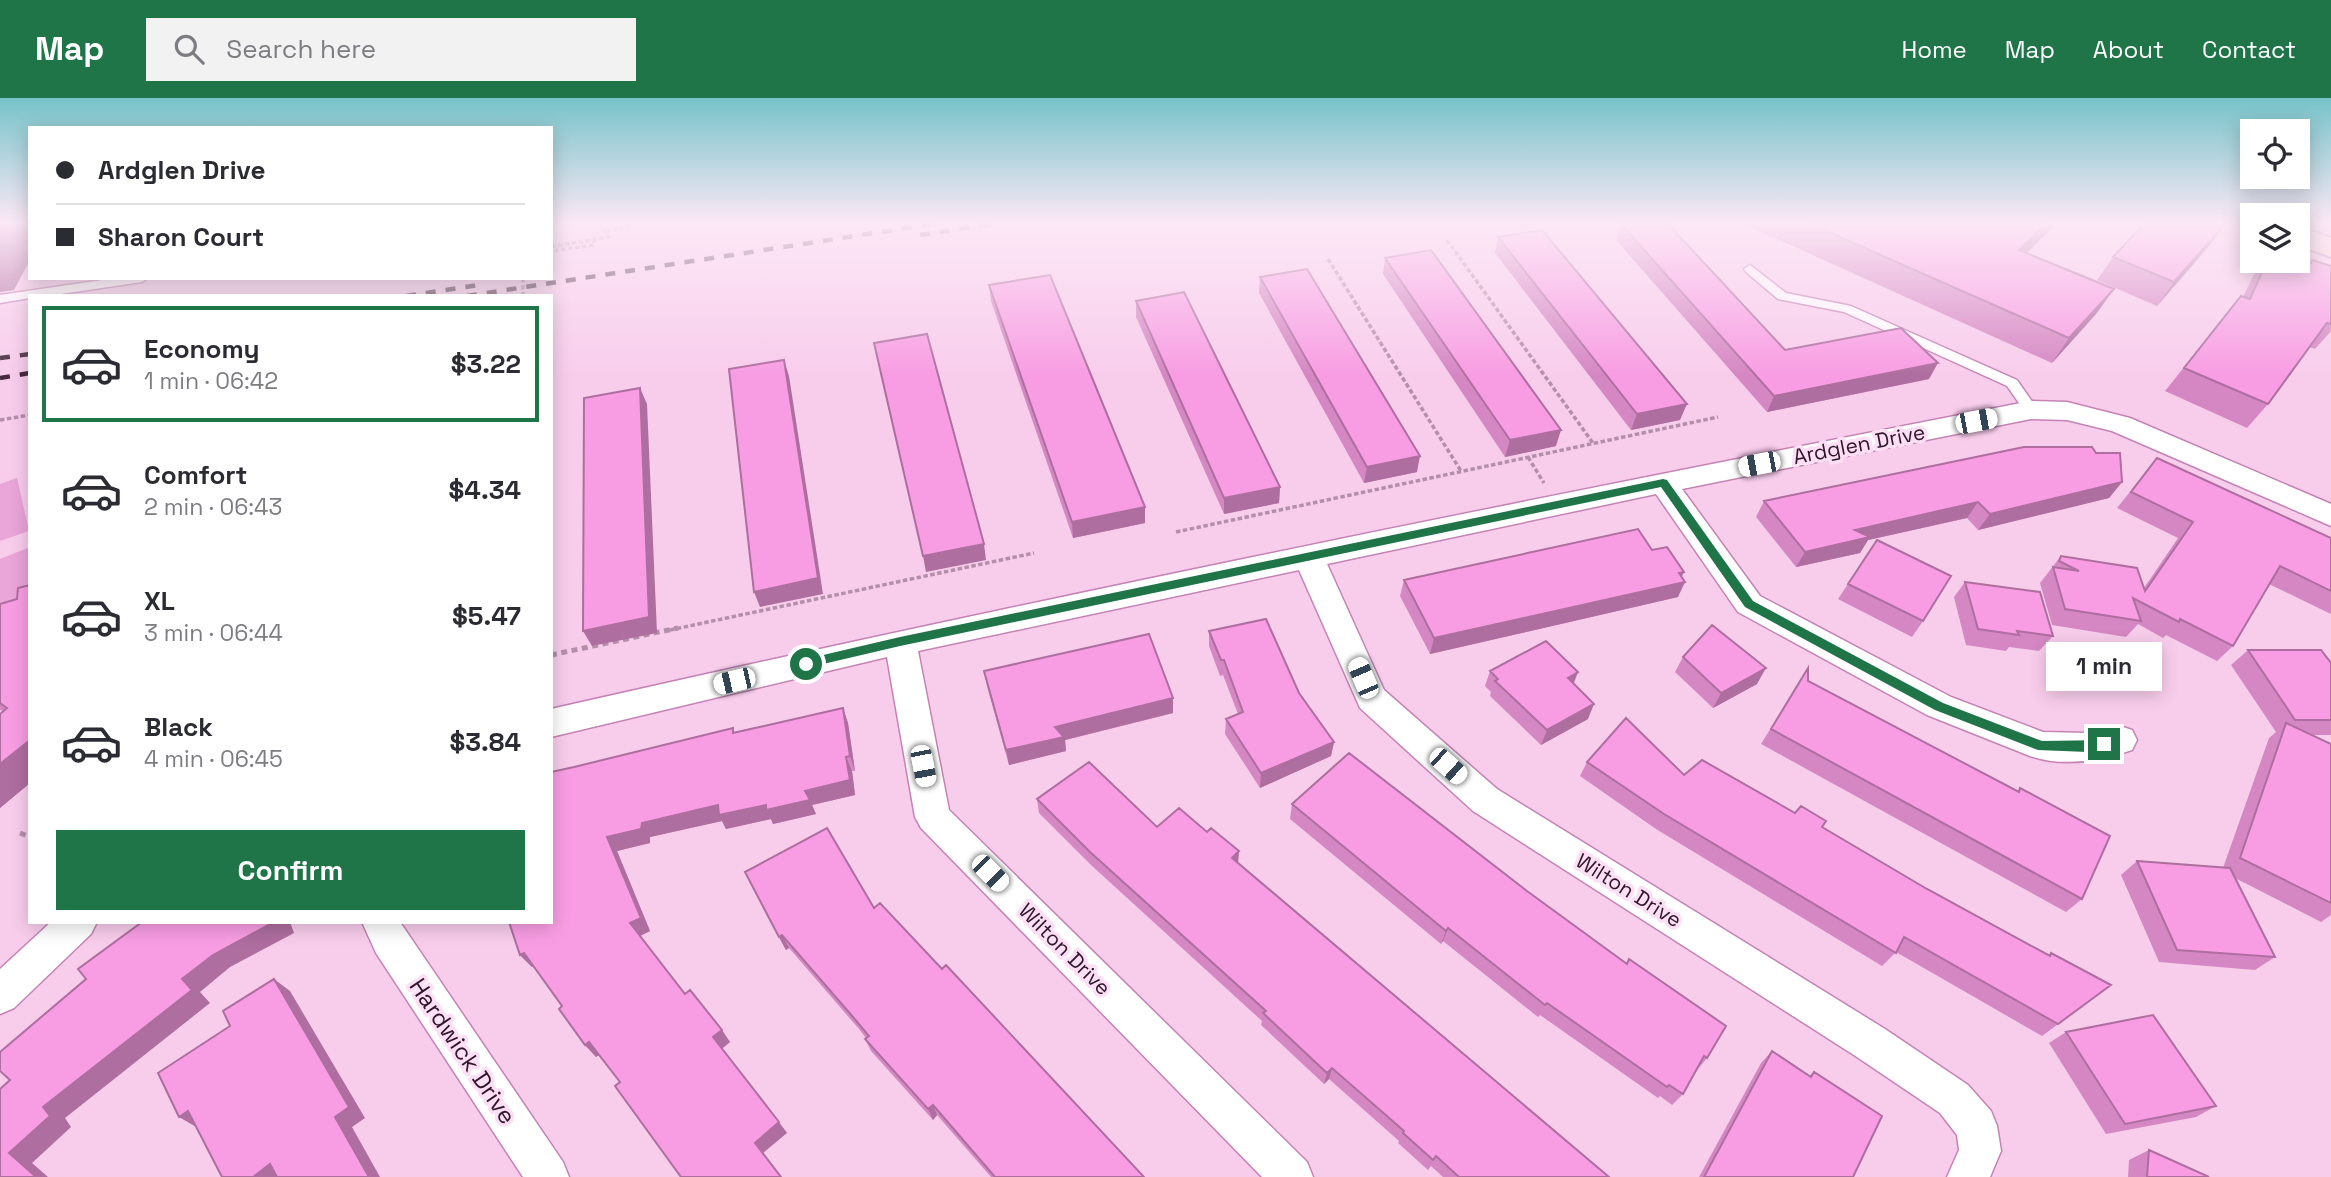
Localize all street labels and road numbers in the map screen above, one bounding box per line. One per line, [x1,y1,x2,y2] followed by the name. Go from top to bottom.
[1791,418,1927,470] street label: Ardglen Drive
[1571,847,1687,933] street label: Wilton Drive
[1013,897,1117,1001] street label: Wilton Drive
[403,972,523,1130] street label: Hardwick Drive

